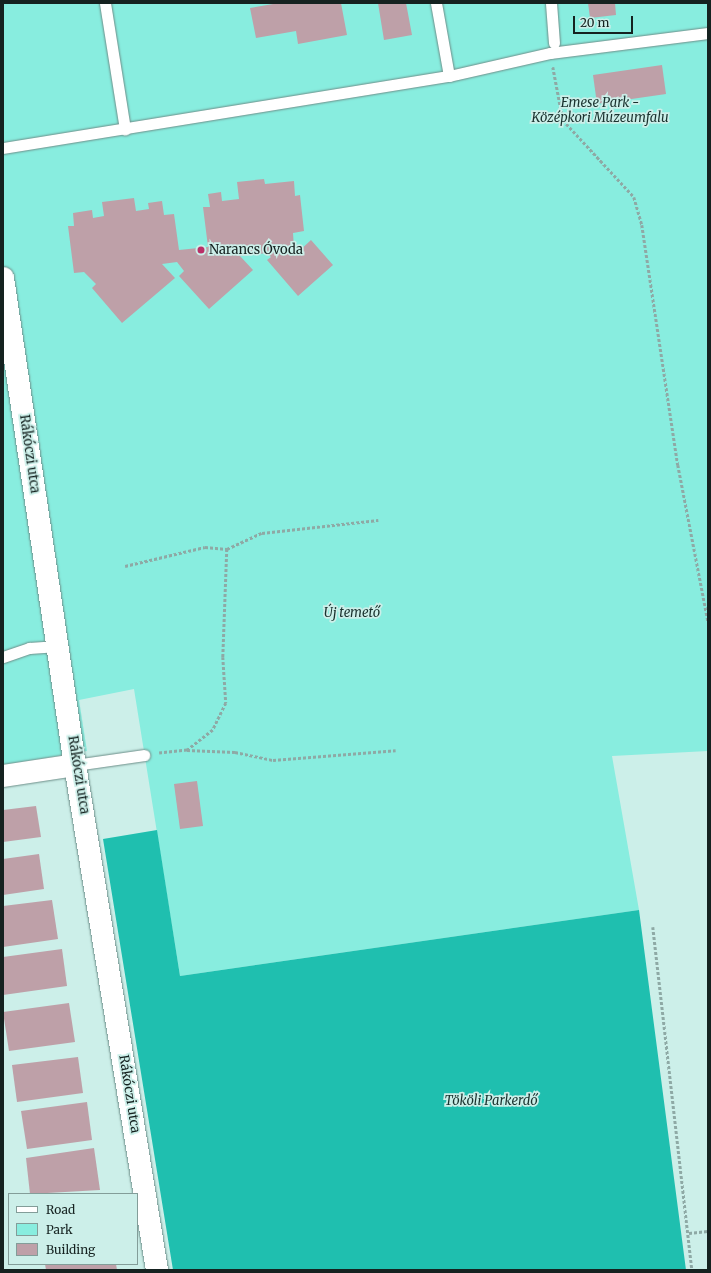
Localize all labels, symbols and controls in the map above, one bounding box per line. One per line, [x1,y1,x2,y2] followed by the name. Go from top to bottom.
[575,8,635,34] scale bar
[580,15,609,30] text: 20 m
[531,96,669,127] park label: Emese Park - Középkori Múzeumfalu
[209,242,303,258] place label: Narancs Óvoda
[196,245,206,255] marker: Narancs Óvoda
[16,414,42,494] street label: Rákóczi utca
[324,605,380,621] park label: Új temető
[64,735,92,815] street label: Rákóczi utca
[115,1054,143,1134] street label: Rákóczi utca
[444,1093,538,1109] park label: Tököli Parkerdő
[8,1193,138,1265] legend
[46,1202,75,1217] text: Road
[46,1222,73,1237] text: Park
[46,1242,95,1257] text: Building

